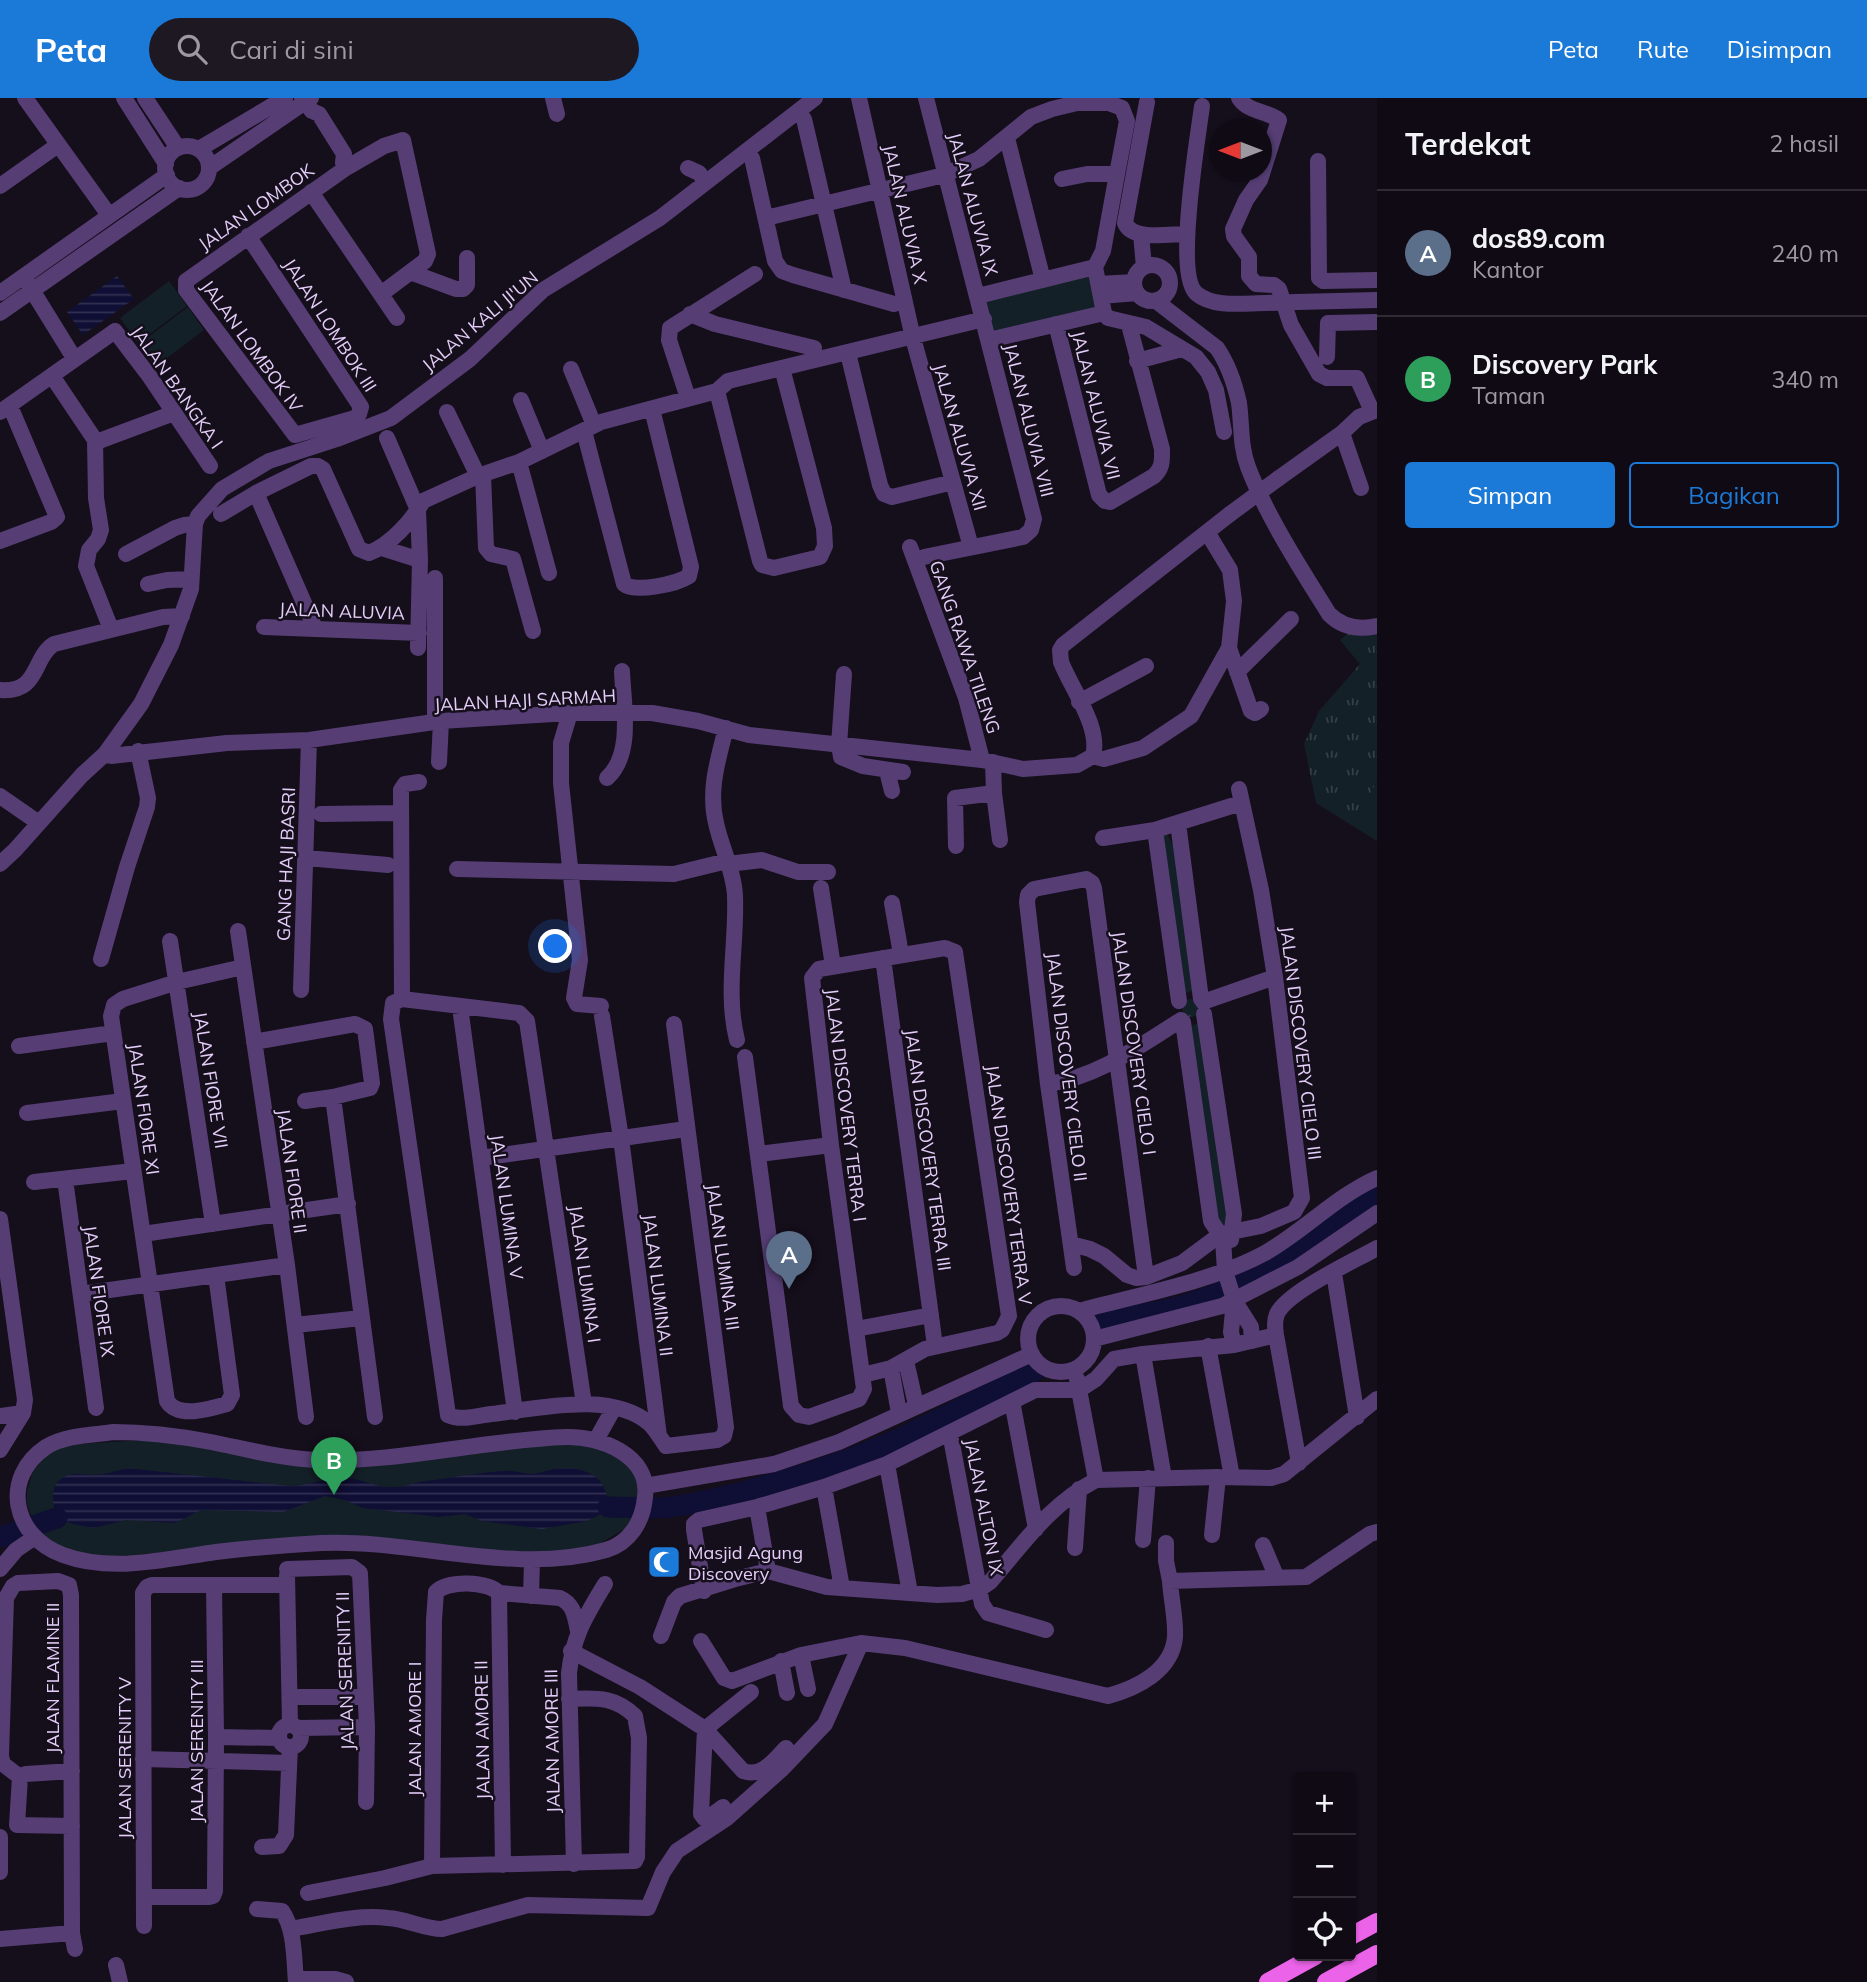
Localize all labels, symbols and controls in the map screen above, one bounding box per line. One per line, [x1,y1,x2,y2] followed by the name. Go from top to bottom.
[149,18,639,81] search box
[35,29,107,70] text: Peta
[173,30,211,68] icon: search
[229,33,354,66] text: Cari di sini
[1548,34,1599,64] text: Peta
[1637,34,1689,64] text: Rute
[1727,34,1832,64] text: Disimpan
[1209,119,1272,182] north arrow
[1405,125,1531,163] text: Terdekat
[1770,129,1839,158] text: 2 hasil
[943,130,1003,278] street label: JALAN ALUVIA IX
[878,142,932,286] street label: JALAN ALUVIA X
[194,158,319,255] street label: JALAN LOMBOK
[1472,222,1605,255] text: dos89.com
[1419,239,1437,268] text: A
[1771,239,1839,268] text: 240 m
[278,254,382,396] street label: JALAN LOMBOK III
[1472,255,1543,284] text: Kantor
[417,266,543,376] street label: JALAN KALI JI'UN
[196,275,308,417] street label: JALAN LOMBOK IV
[126,321,228,453] street label: JALAN BANGKA I
[1066,328,1126,482] street label: JALAN ALUVIA VII
[999,341,1059,499] street label: JALAN ALUVIA VIII
[1472,348,1657,381] text: Discovery Park
[928,361,992,513] street label: JALAN ALUVIA XII
[1420,365,1436,394] text: B
[1771,365,1839,394] text: 340 m
[1472,381,1545,410] text: Taman
[1405,462,1615,528] button: Simpan
[1629,462,1839,528] button: Bagikan
[925,557,1005,737] street label: GANG RAWA TILENG
[279,597,405,625] street label: JALAN ALUVIA
[434,684,616,716] street label: JALAN HAJI SARMAH
[272,787,300,941] street label: GANG HAJI BASRI
[1275,925,1327,1161] street label: JALAN DISCOVERY CIELO III
[538,929,572,963] your location
[1107,930,1161,1156] street label: JALAN DISCOVERY CIELO I
[1042,951,1092,1183] street label: JALAN DISCOVERY CIELO II
[820,987,872,1223] street label: JALAN DISCOVERY TERRA I
[189,1010,233,1150] street label: JALAN FIORE VII
[900,1028,956,1272] street label: JALAN DISCOVERY TERRA III
[123,1042,165,1176] street label: JALAN FIORE XI
[981,1063,1037,1307] street label: JALAN DISCOVERY TERRA V
[272,1107,312,1235] street label: JALAN FIORE II
[485,1133,529,1282] street label: JALAN LUMINA V
[701,1182,745,1332] street label: JALAN LUMINA III
[564,1204,606,1344] street label: JALAN LUMINA I
[638,1213,678,1357] street label: JALAN LUMINA II
[78,1224,120,1359] street label: JALAN FIORE IX
[766,1231,812,1289] pin: A
[959,1436,1009,1578] street label: JALAN ALTON IX
[311,1437,357,1495] pin: B
[688,1541,803,1585] place label: Masjid Agung Discovery
[645,1543,683,1581] mosque icon: Masjid Agung Discovery
[331,1591,359,1751] street label: JALAN SERENITY II
[41,1603,64,1753] street label: JALAN FLAMINE II
[185,1659,208,1823] street label: JALAN SERENITY III
[469,1660,495,1800] street label: JALAN AMORE II
[403,1662,426,1796] street label: JALAN AMORE I
[539,1669,565,1813] street label: JALAN AMORE III
[113,1677,136,1839] street label: JALAN SERENITY V
[1293,1772,1356,1961] map controls
[1293,1772,1356,1835] button: +
[1293,1835,1356,1898] button: −
[1293,1898,1356,1961] button: locate

